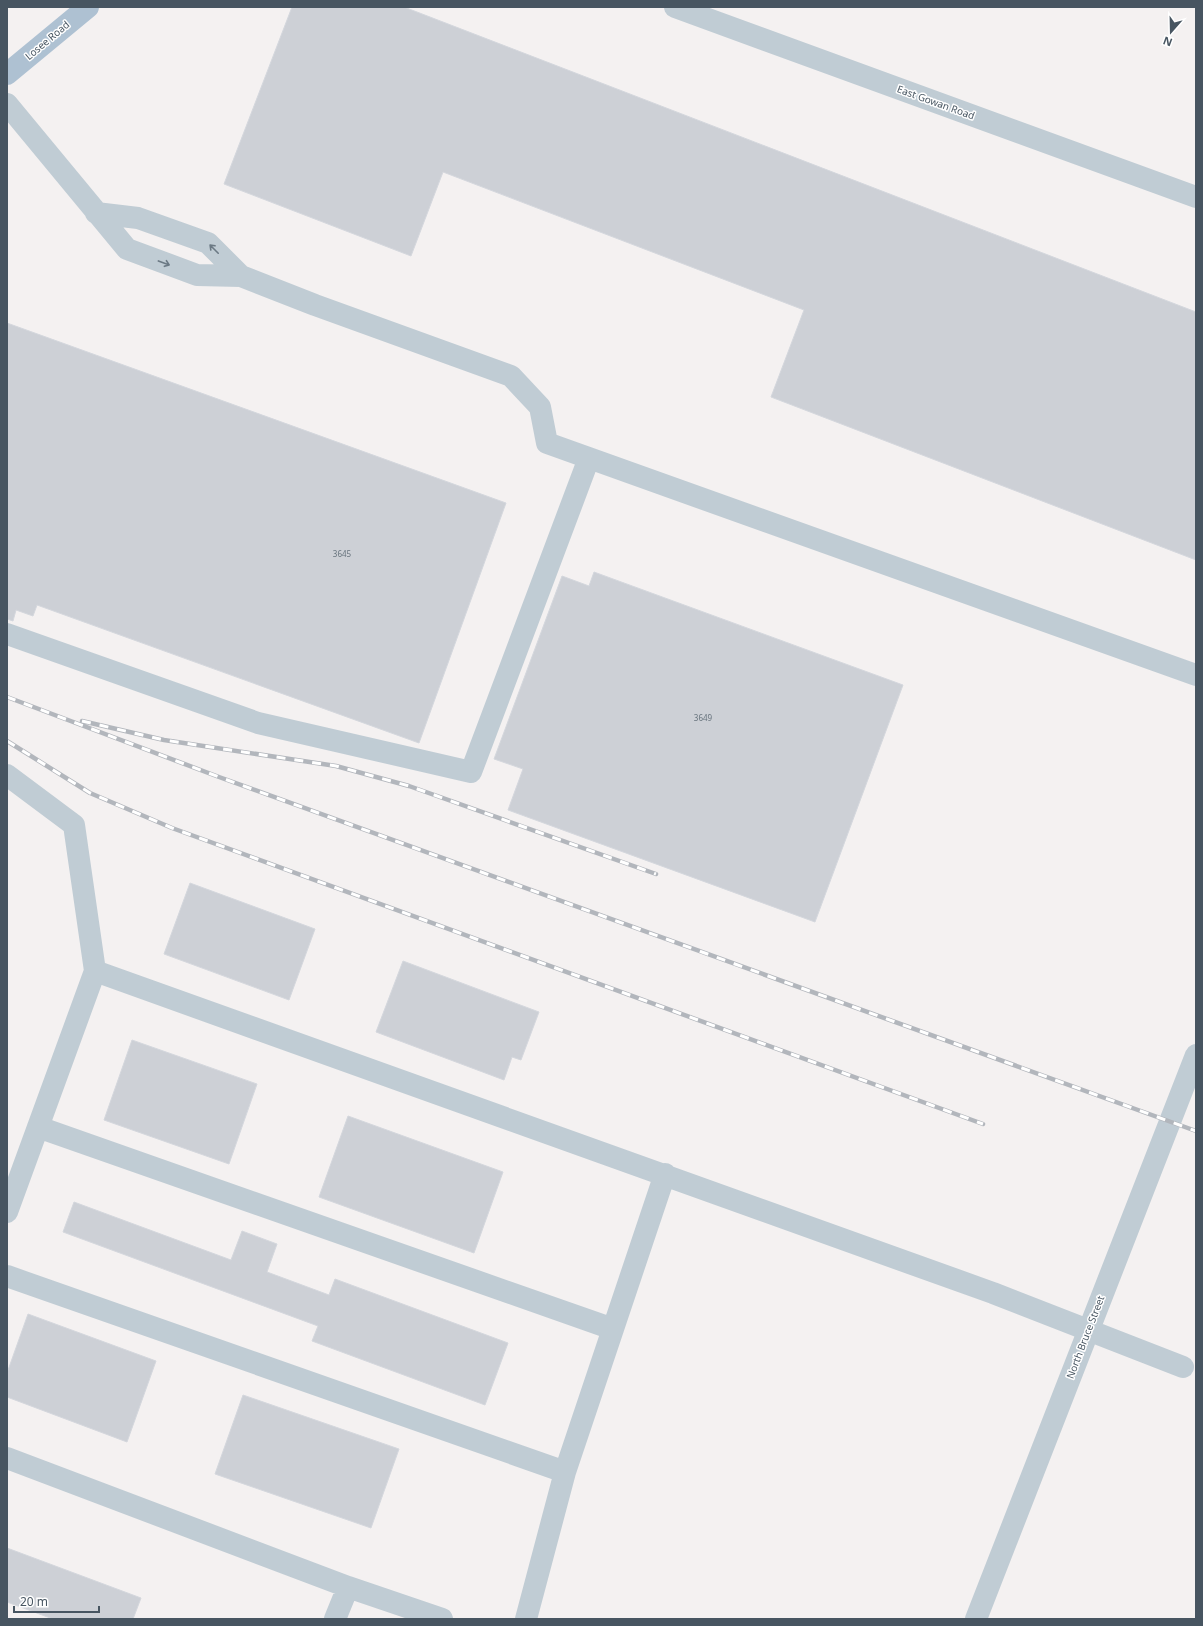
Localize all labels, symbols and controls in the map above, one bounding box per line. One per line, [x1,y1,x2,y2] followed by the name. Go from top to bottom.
[1151,12,1191,52] north arrow
[22,17,72,63] street label: Losee Road
[1161,33,1174,50] text: N
[895,81,977,123] street label: East Gowan Road
[209,244,219,254] one-way arrow
[158,259,170,267] one-way arrow
[333,548,352,559] house number: 3645
[694,712,713,723] house number: 3649
[1063,1293,1107,1381] street label: North Bruce Street
[14,1588,99,1614] scale bar
[20,1593,48,1610] text: 20 m

